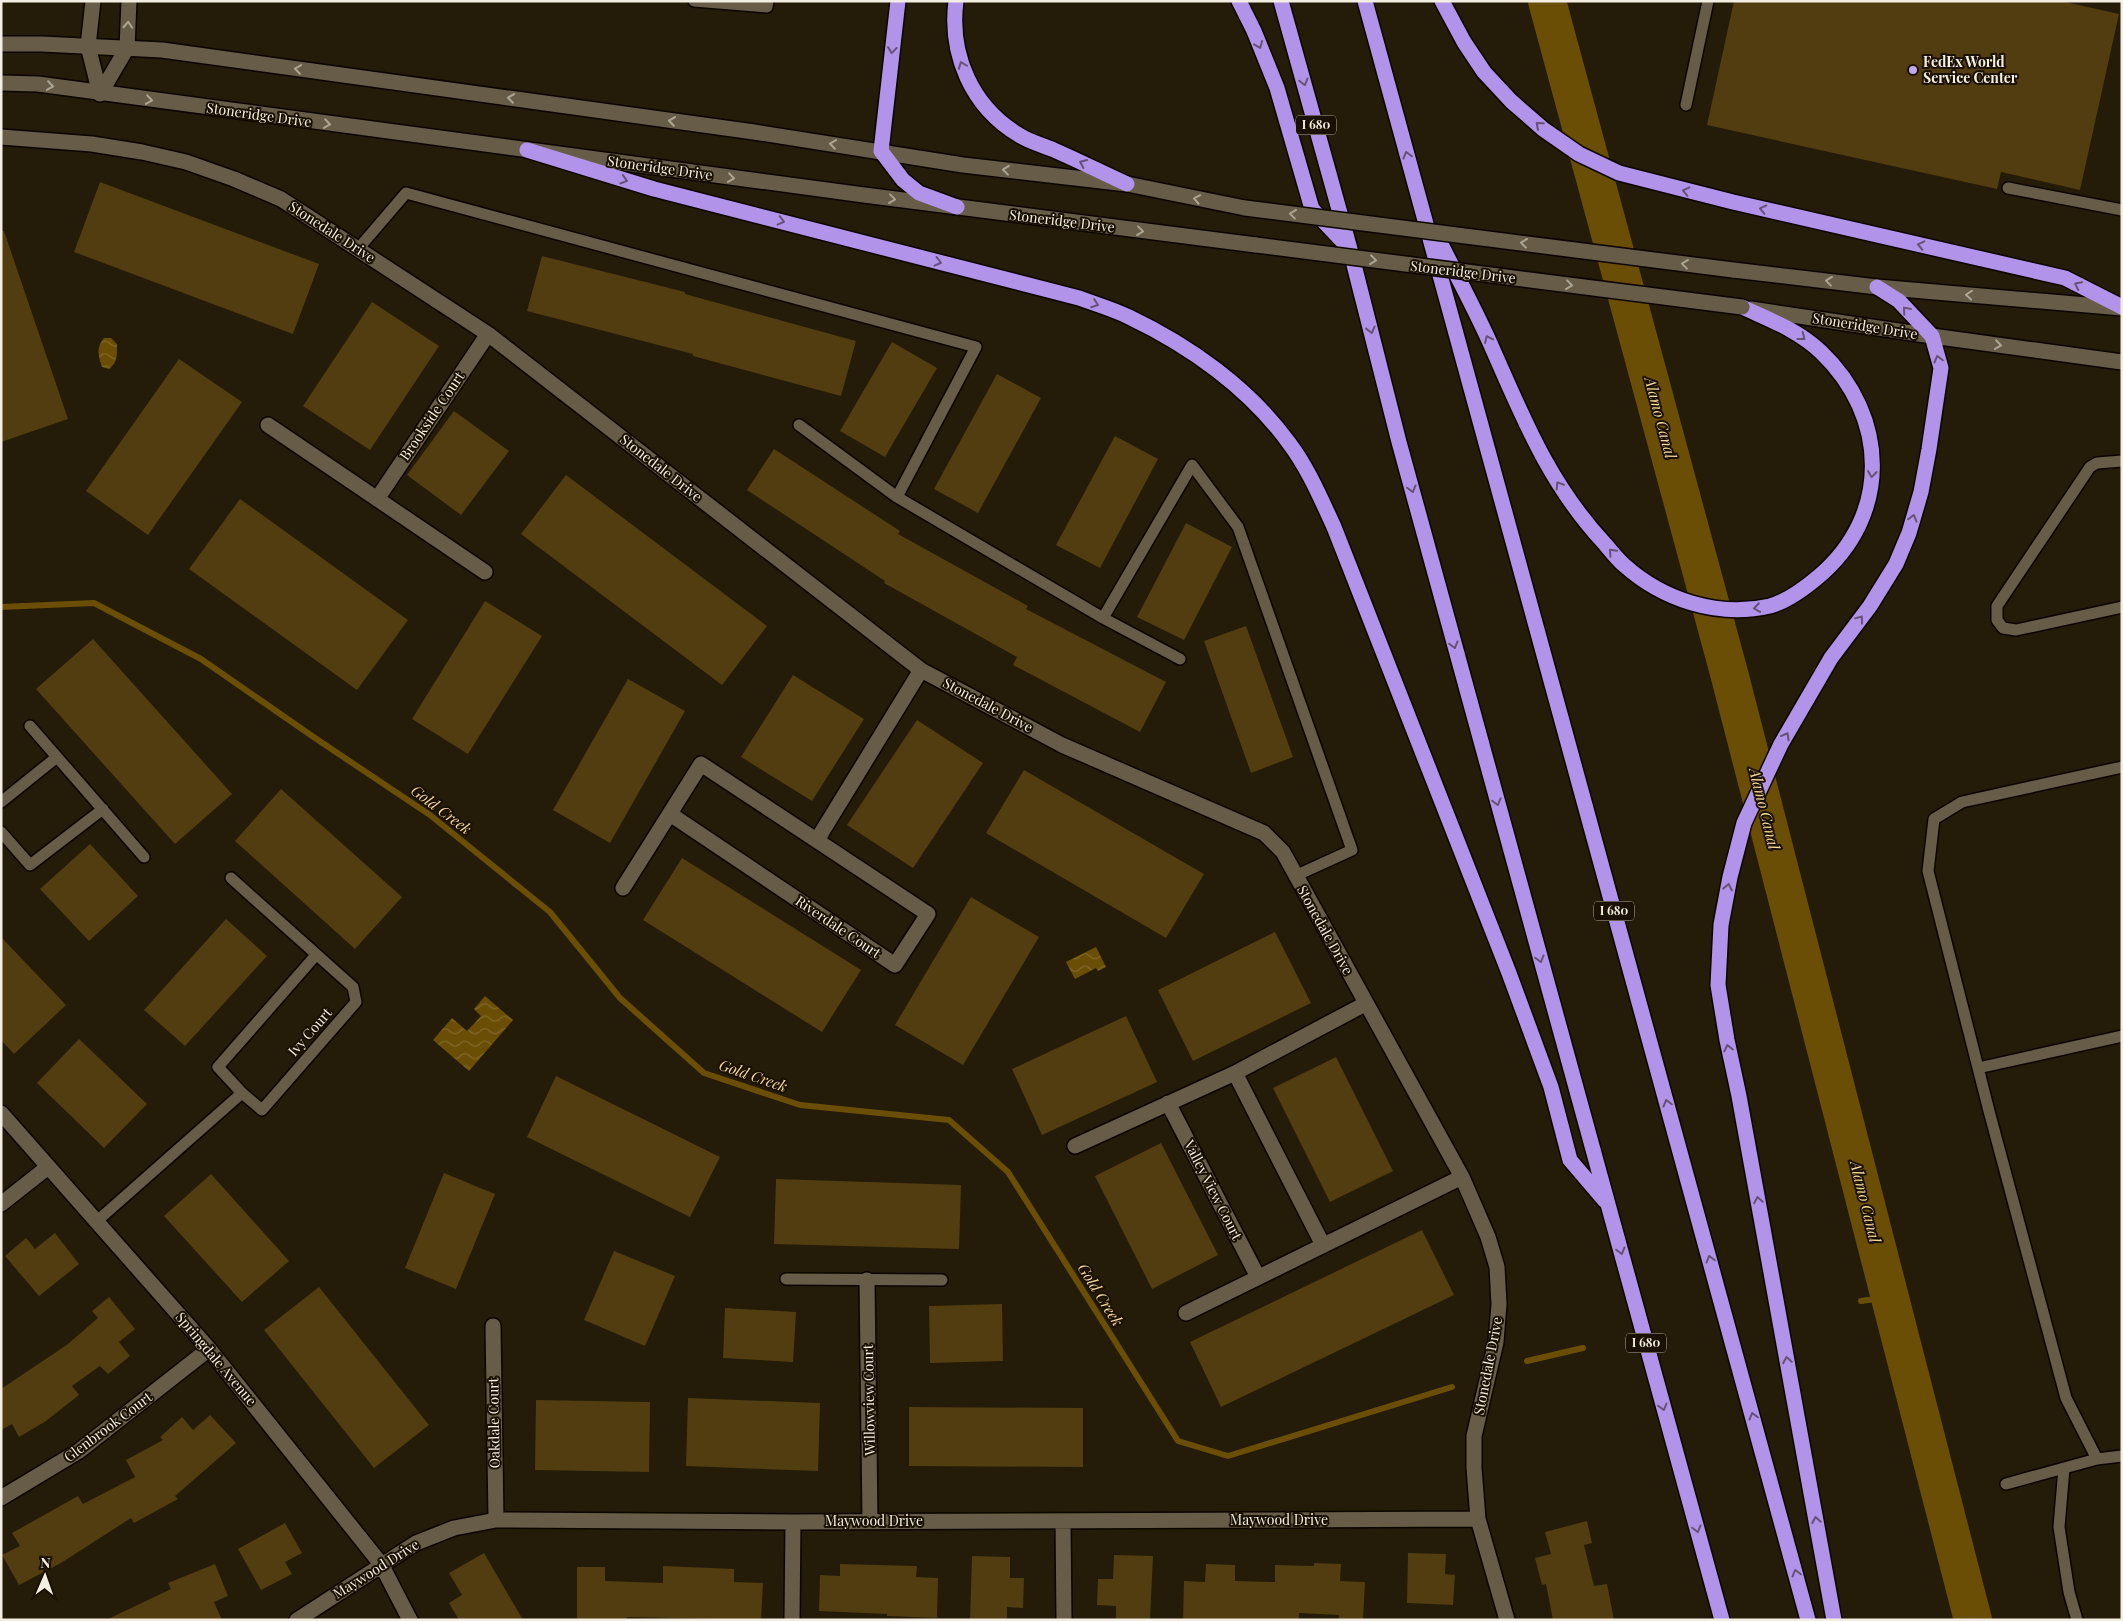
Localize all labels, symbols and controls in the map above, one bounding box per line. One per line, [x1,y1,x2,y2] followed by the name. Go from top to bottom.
[123,21,134,29] one-way arrow
[1253,40,1264,49] one-way arrow
[887,46,898,54] one-way arrow
[1923,52,2018,87] place label: FedEx World Service Center
[958,61,968,69] one-way arrow
[294,64,302,75] one-way arrow
[1907,64,1919,76] marker: FedEx World Service Center
[1298,77,1308,86] one-way arrow
[46,80,54,91] one-way arrow
[145,94,153,105] one-way arrow
[507,94,516,104] one-way arrow
[205,98,313,131] street label: Stoneridge Drive
[668,116,676,127] one-way arrow
[1296,116,1336,134] road number: I 680
[323,118,331,129] one-way arrow
[1536,123,1545,131] one-way arrow
[829,139,837,150] one-way arrow
[606,151,714,184] street label: Stoneridge Drive
[1402,151,1412,159] one-way arrow
[1079,159,1088,170] one-way arrow
[1002,165,1010,176] one-way arrow
[727,172,736,182] one-way arrow
[619,174,627,184] one-way arrow
[1681,186,1690,197] one-way arrow
[889,193,897,204] one-way arrow
[1193,194,1202,204] one-way arrow
[285,197,379,267] street label: Stonedale Drive
[1758,204,1767,215] one-way arrow
[1008,205,1116,236] street label: Stoneridge Drive
[1289,209,1297,220] one-way arrow
[776,216,784,226] one-way arrow
[1136,225,1145,235] one-way arrow
[1520,239,1528,249] one-way arrow
[1917,240,1926,251] one-way arrow
[1370,254,1378,265] one-way arrow
[934,256,943,267] one-way arrow
[1409,256,1517,287] street label: Stoneridge Drive
[1681,259,1689,270] one-way arrow
[1825,276,1833,287] one-way arrow
[1566,279,1574,290] one-way arrow
[2074,281,2083,291] one-way arrow
[1964,290,1972,301] one-way arrow
[1090,298,1099,308] one-way arrow
[1903,306,1912,315] one-way arrow
[1811,308,1919,343] street label: Stoneridge Drive
[1365,326,1375,334] one-way arrow
[1796,331,1805,340] one-way arrow
[1484,335,1494,344] one-way arrow
[1994,339,2002,350] one-way arrow
[1934,355,1944,363] one-way arrow
[395,367,469,464] street label: Brookside Court
[1640,373,1682,461] water label: Alamo Canal
[616,430,706,506] street label: Stonedale Drive
[1867,471,1878,479] one-way arrow
[1556,482,1565,491] one-way arrow
[1406,484,1416,492] one-way arrow
[1908,515,1918,523] one-way arrow
[1609,549,1618,558] one-way arrow
[1753,602,1761,612] one-way arrow
[1855,616,1863,625] one-way arrow
[1449,641,1459,649] one-way arrow
[940,673,1037,736] street label: Stonedale Drive
[1779,733,1789,742] one-way arrow
[1745,764,1785,852] water label: Alamo Canal
[407,780,476,839] water label: Gold Creek
[1492,797,1502,806] one-way arrow
[1293,882,1358,978] street label: Stonedale Drive
[1722,883,1732,892] one-way arrow
[792,891,886,963] street label: Riverdale Court
[1594,901,1634,920] road number: I 680
[1535,954,1545,962] one-way arrow
[283,1003,337,1060] street label: Ivy Court
[1723,1044,1734,1053] one-way arrow
[717,1054,790,1096] water label: Gold Creek
[1662,1099,1672,1107] one-way arrow
[1180,1136,1247,1244] street label: Valley View Court
[1846,1157,1886,1245] water label: Alamo Canal
[1754,1196,1764,1205] one-way arrow
[1615,1246,1625,1254] one-way arrow
[1705,1256,1715,1264] one-way arrow
[1074,1259,1128,1330] water label: Gold Creek
[172,1308,261,1410] street label: Springdale Avenue
[1469,1315,1506,1417] street label: Stonedale Drive
[1626,1334,1666,1352] road number: I 680
[858,1343,879,1457] street label: Willowview Court
[1783,1356,1793,1365] one-way arrow
[483,1376,504,1469] street label: Oakdale Court
[60,1387,156,1466] street label: Glenbrook Court
[1658,1403,1668,1411] one-way arrow
[1748,1412,1758,1421] one-way arrow
[1230,1510,1328,1529] street label: Maywood Drive
[825,1511,923,1530] street label: Maywood Drive
[1811,1516,1821,1524] one-way arrow
[1691,1524,1702,1533] one-way arrow
[329,1535,422,1603] street label: Maywood Drive
[20,1551,70,1601] north arrow
[40,1553,51,1572] text: N
[1791,1569,1801,1577] one-way arrow

